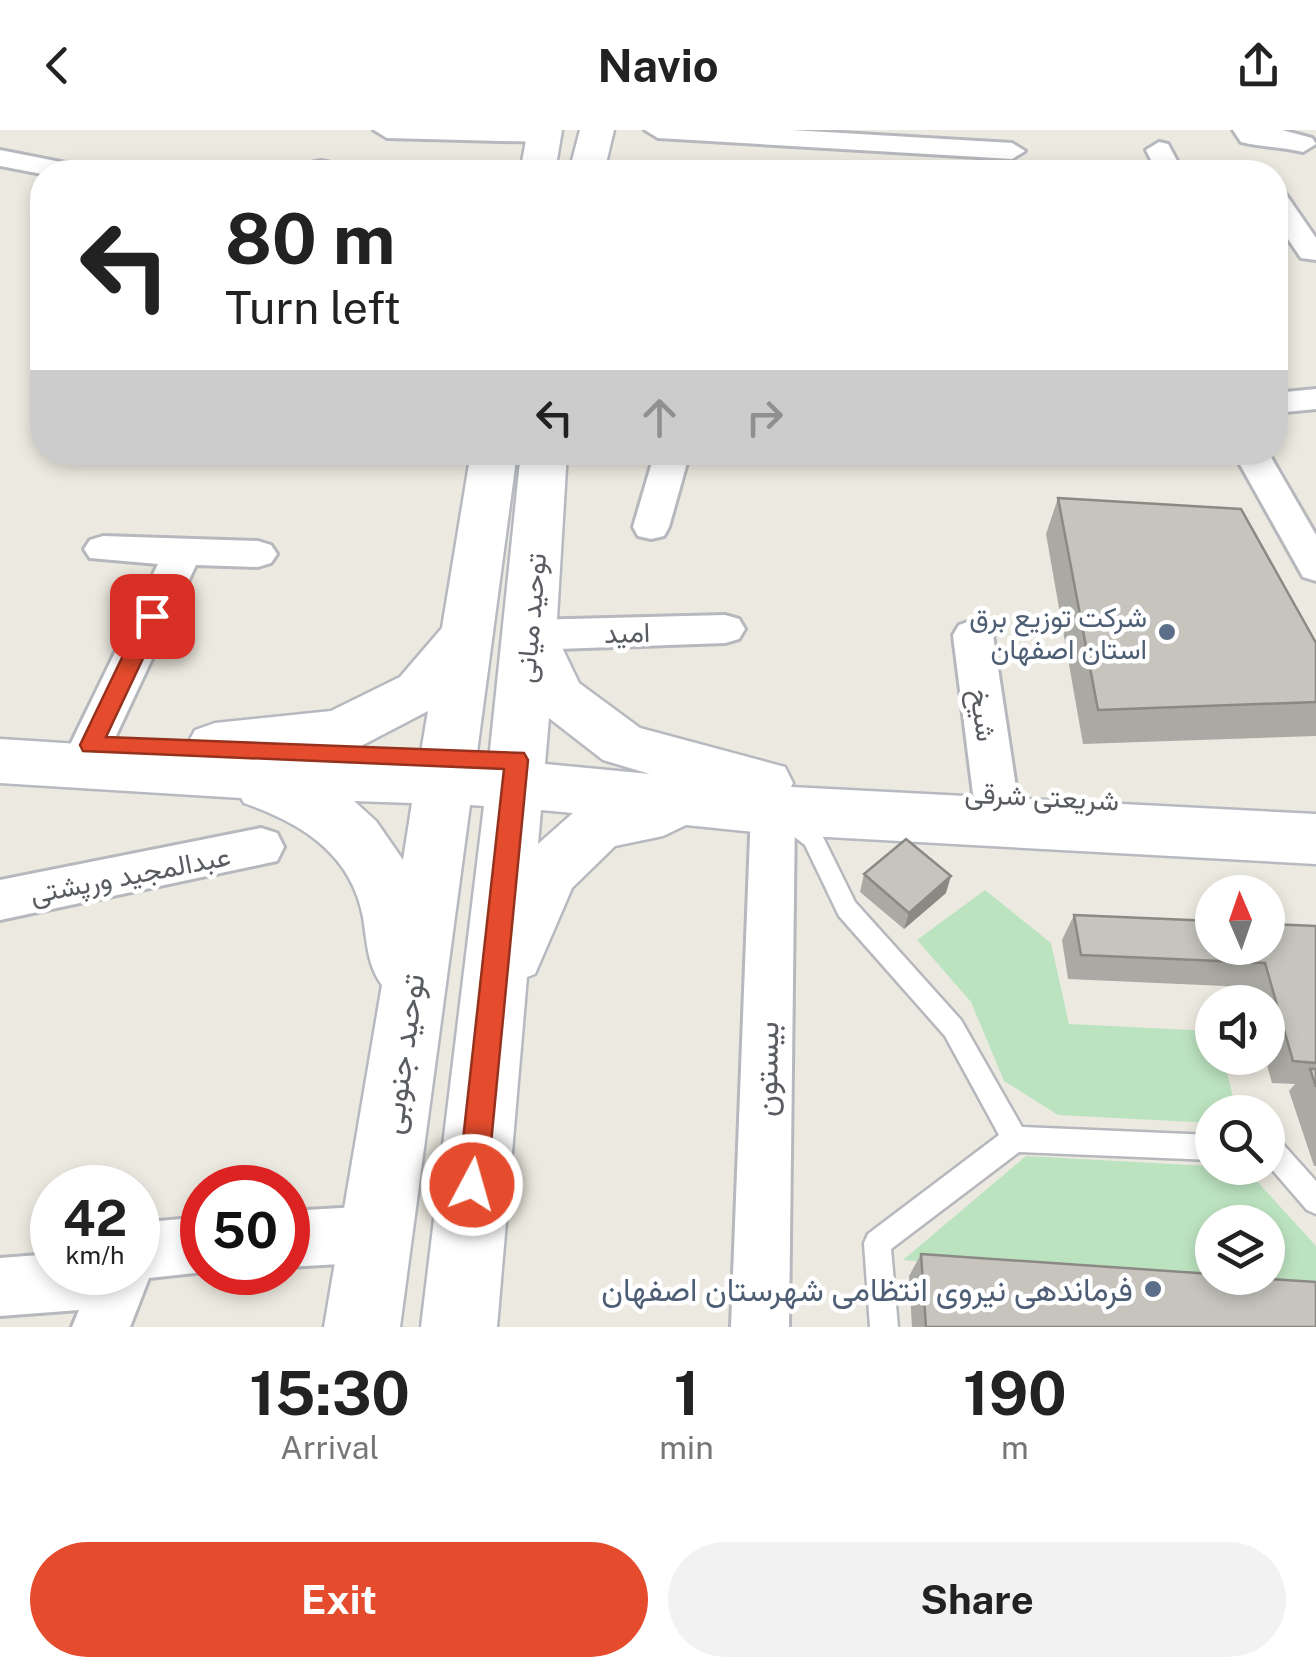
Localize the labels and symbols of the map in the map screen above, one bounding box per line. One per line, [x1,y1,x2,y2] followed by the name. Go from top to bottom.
[508,552,554,684] street label: توحید میانی
[110,574,195,659] pin
[969,600,1147,667] place label: شرکت توزیع برق استان اصفهان
[603,615,651,649] street label: امید
[1156,621,1178,643] marker: شرکت توزیع برق استان اصفهان
[960,686,1004,744] street label: شیخ
[964,775,1120,819] street label: شریعتی شرقی
[27,838,234,913] street label: عبدالمجید ورپشتی
[1195,875,1285,965] north arrow
[372,971,434,1137] street label: توحید جنوبی
[747,1021,787,1117] street label: بیستون
[420,1133,524,1237] position arrow
[180,1165,310,1295] speed limit sign: 50
[601,1271,1133,1310] place label: فرماندهی نیروی انتظامی شهرستان اصفهان
[1142,1278,1164,1300] marker: فرماندهی نیروی انتظامی شهرستان اصفهان

